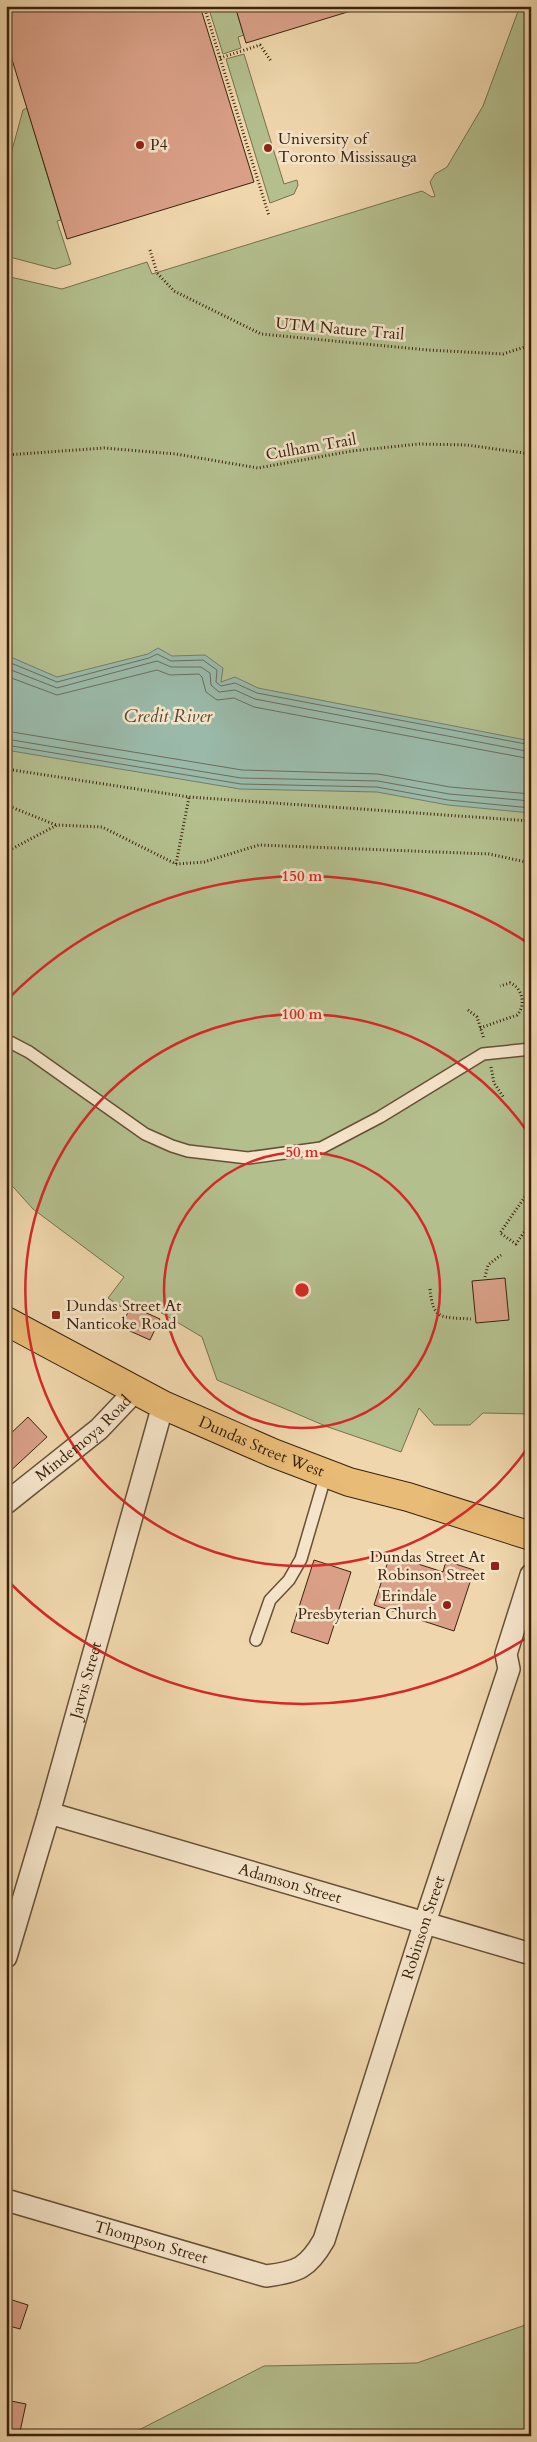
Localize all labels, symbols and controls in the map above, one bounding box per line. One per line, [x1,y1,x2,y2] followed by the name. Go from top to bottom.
[278,128,417,168] place label: University of Toronto Mississauga
[150,134,168,156] place label: P4
[134,139,146,151] marker: P4
[262,142,274,154] marker: University of Toronto Mississauga
[275,312,405,346] street label: UTM Nature Trail
[264,428,358,466] street label: Culham Trail
[124,704,213,729] water label: Credit River
[282,866,323,886] text: 150 m
[282,1004,323,1024] text: 100 m
[285,1142,319,1162] text: 50 m
[293,1281,311,1299] centre of rings
[66,1295,181,1335] place label: Dundas Street At Nanticoke Road
[50,1309,62,1321] marker: Dundas Street At Nanticoke Road
[31,1390,137,1487] street label: Mindemoya Road
[195,1411,327,1483] street label: Dundas Street West
[370,1546,485,1586] place label: Dundas Street At Robinson Street
[489,1560,501,1572] marker: Dundas Street At Robinson Street
[297,1585,437,1625] place label: Erindale Presbyterian Church
[441,1599,453,1611] marker: Erindale Presbyterian Church
[64,1639,107,1723] street label: Jarvis Street
[236,1858,344,1909] street label: Adamson Street
[396,1873,451,1982] street label: Robinson Street
[92,2215,210,2269] street label: Thompson Street

